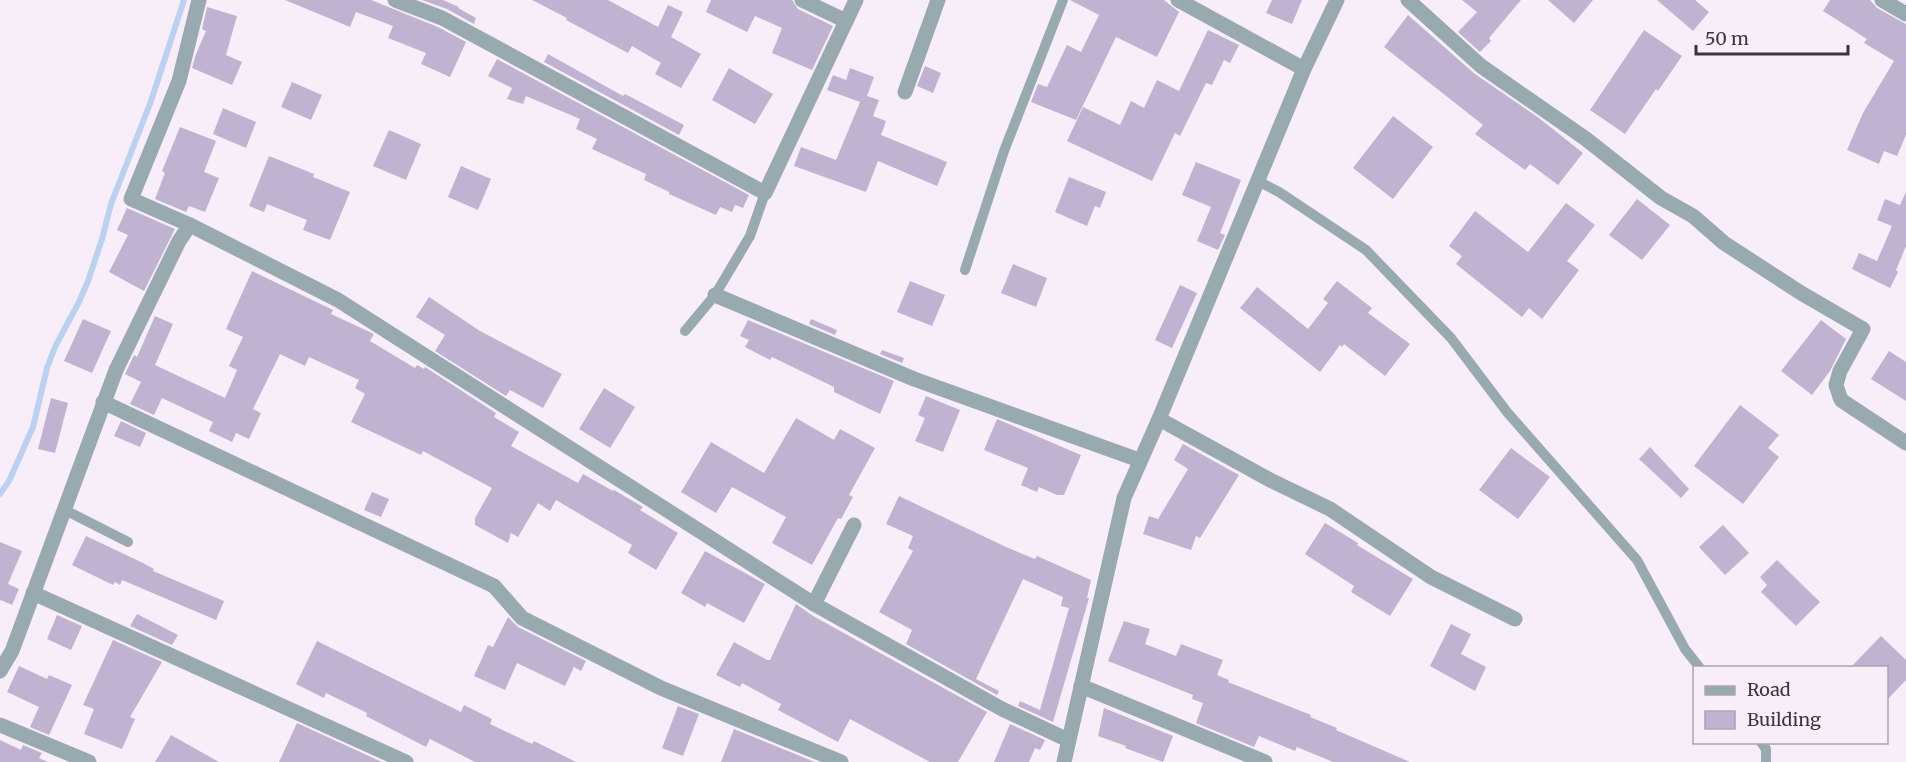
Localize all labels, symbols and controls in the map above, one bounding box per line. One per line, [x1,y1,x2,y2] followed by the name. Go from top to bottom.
[1696,18,1848,56] scale bar
[1705,27,1749,50] text: 50 m
[1693,666,1888,744] legend
[1747,678,1791,701] text: Road
[1747,708,1821,731] text: Building

